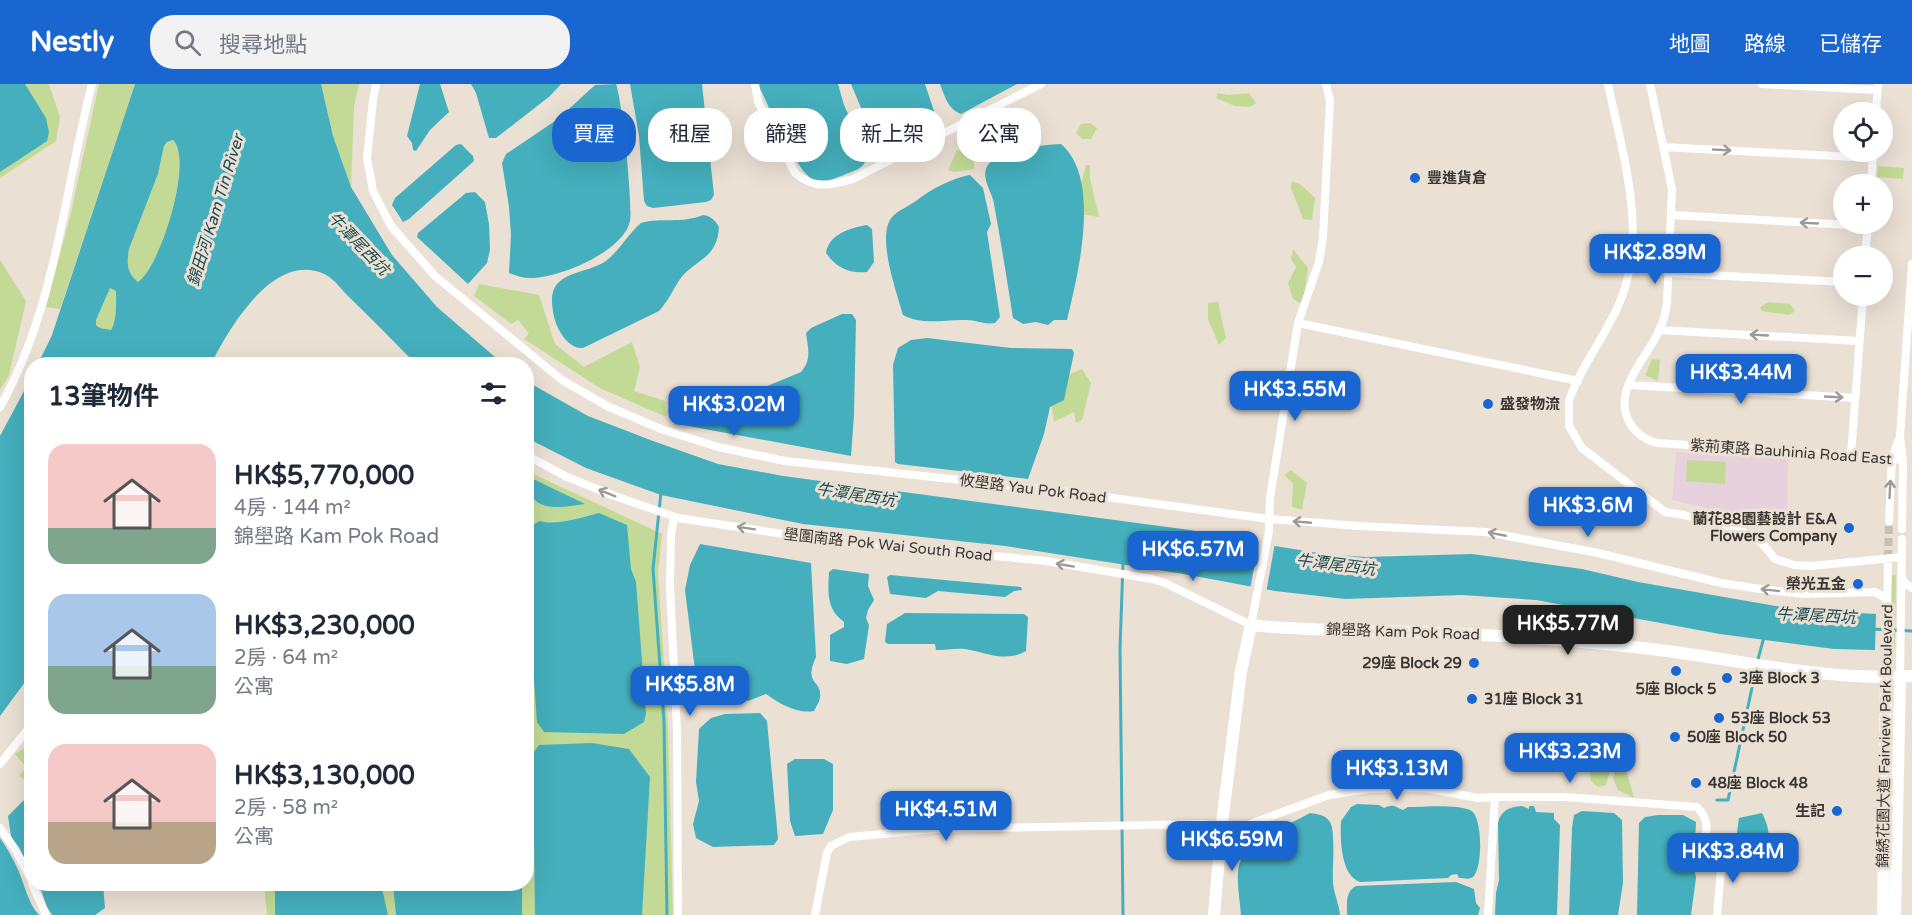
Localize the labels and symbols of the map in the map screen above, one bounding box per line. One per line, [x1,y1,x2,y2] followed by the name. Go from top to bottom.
[183,130,249,288] water label: 錦田河 Kam Tin River
[1711,144,1731,155] one-way arrow
[1427,169,1487,187] place label: 豐進貨倉
[1408,171,1422,185] marker: 豐進貨倉
[323,208,395,281] water label: 牛潭尾西坑
[1800,217,1820,228] one-way arrow
[1593,234,1717,285] pin: HK$2.89M
[1750,329,1769,340] one-way arrow
[1679,354,1803,405] pin: HK$3.44M
[1233,371,1357,422] pin: HK$3.55M
[672,386,796,437] pin: HK$3.02M
[1823,391,1843,402] one-way arrow
[1500,395,1560,413] place label: 盛發物流
[1481,397,1495,411] marker: 盛發物流
[1690,436,1893,468] street label: 紫荊東路 Bauhinia Road East
[959,471,1107,507] street label: 攸壆路 Yau Pok Road
[815,479,899,511] water label: 牛潭尾西坑
[1885,480,1896,500] one-way arrow
[598,487,617,498] one-way arrow
[1533,487,1643,538] pin: HK$3.6M
[1693,510,1837,546] place label: 蘭花88園藝設計 E&A Flowers Company
[1293,516,1313,527] one-way arrow
[1842,521,1856,535] marker: 蘭花88園藝設計 E&A Flowers Company
[736,523,756,534] one-way arrow
[783,525,993,565] street label: 壆圍南路 Pok Wai South Road
[1488,528,1507,539] one-way arrow
[1131,531,1255,582] pin: HK$6.57M
[1295,550,1379,580] water label: 牛潭尾西坑
[1055,559,1075,570] one-way arrow
[1786,575,1846,593] place label: 榮光五金
[1851,577,1865,591] marker: 榮光五金
[1761,585,1780,596] one-way arrow
[1775,604,1858,628] water label: 牛潭尾西坑
[1874,604,1896,868] street label: 錦綉花園大道 Fairview Park Boulevard
[1506,605,1630,656] pin: HK$5.77M
[1326,620,1480,644] street label: 錦壆路 Kam Pok Road
[1362,654,1462,672] place label: 29座 Block 29
[1467,656,1481,670] marker: 29座 Block 29
[1669,664,1683,678] marker: 5座 Block 5
[635,666,745,717] pin: HK$5.8M
[1739,669,1820,687] place label: 3座 Block 3
[1720,671,1734,685] marker: 3座 Block 3
[1636,680,1716,698] place label: 5座 Block 5
[1484,690,1584,708] place label: 31座 Block 31
[1465,692,1479,706] marker: 31座 Block 31
[1731,709,1831,727] place label: 53座 Block 53
[1712,711,1726,725] marker: 53座 Block 53
[1687,728,1787,746] place label: 50座 Block 50
[1668,730,1682,744] marker: 50座 Block 50
[1508,733,1632,784] pin: HK$3.23M
[1335,750,1459,801] pin: HK$3.13M
[1708,774,1808,792] place label: 48座 Block 48
[1689,776,1703,790] marker: 48座 Block 48
[884,791,1008,842] pin: HK$4.51M
[1795,802,1825,820] place label: 生記
[1830,804,1844,818] marker: 生記
[1170,821,1294,872] pin: HK$6.59M
[1671,833,1795,884] pin: HK$3.84M

